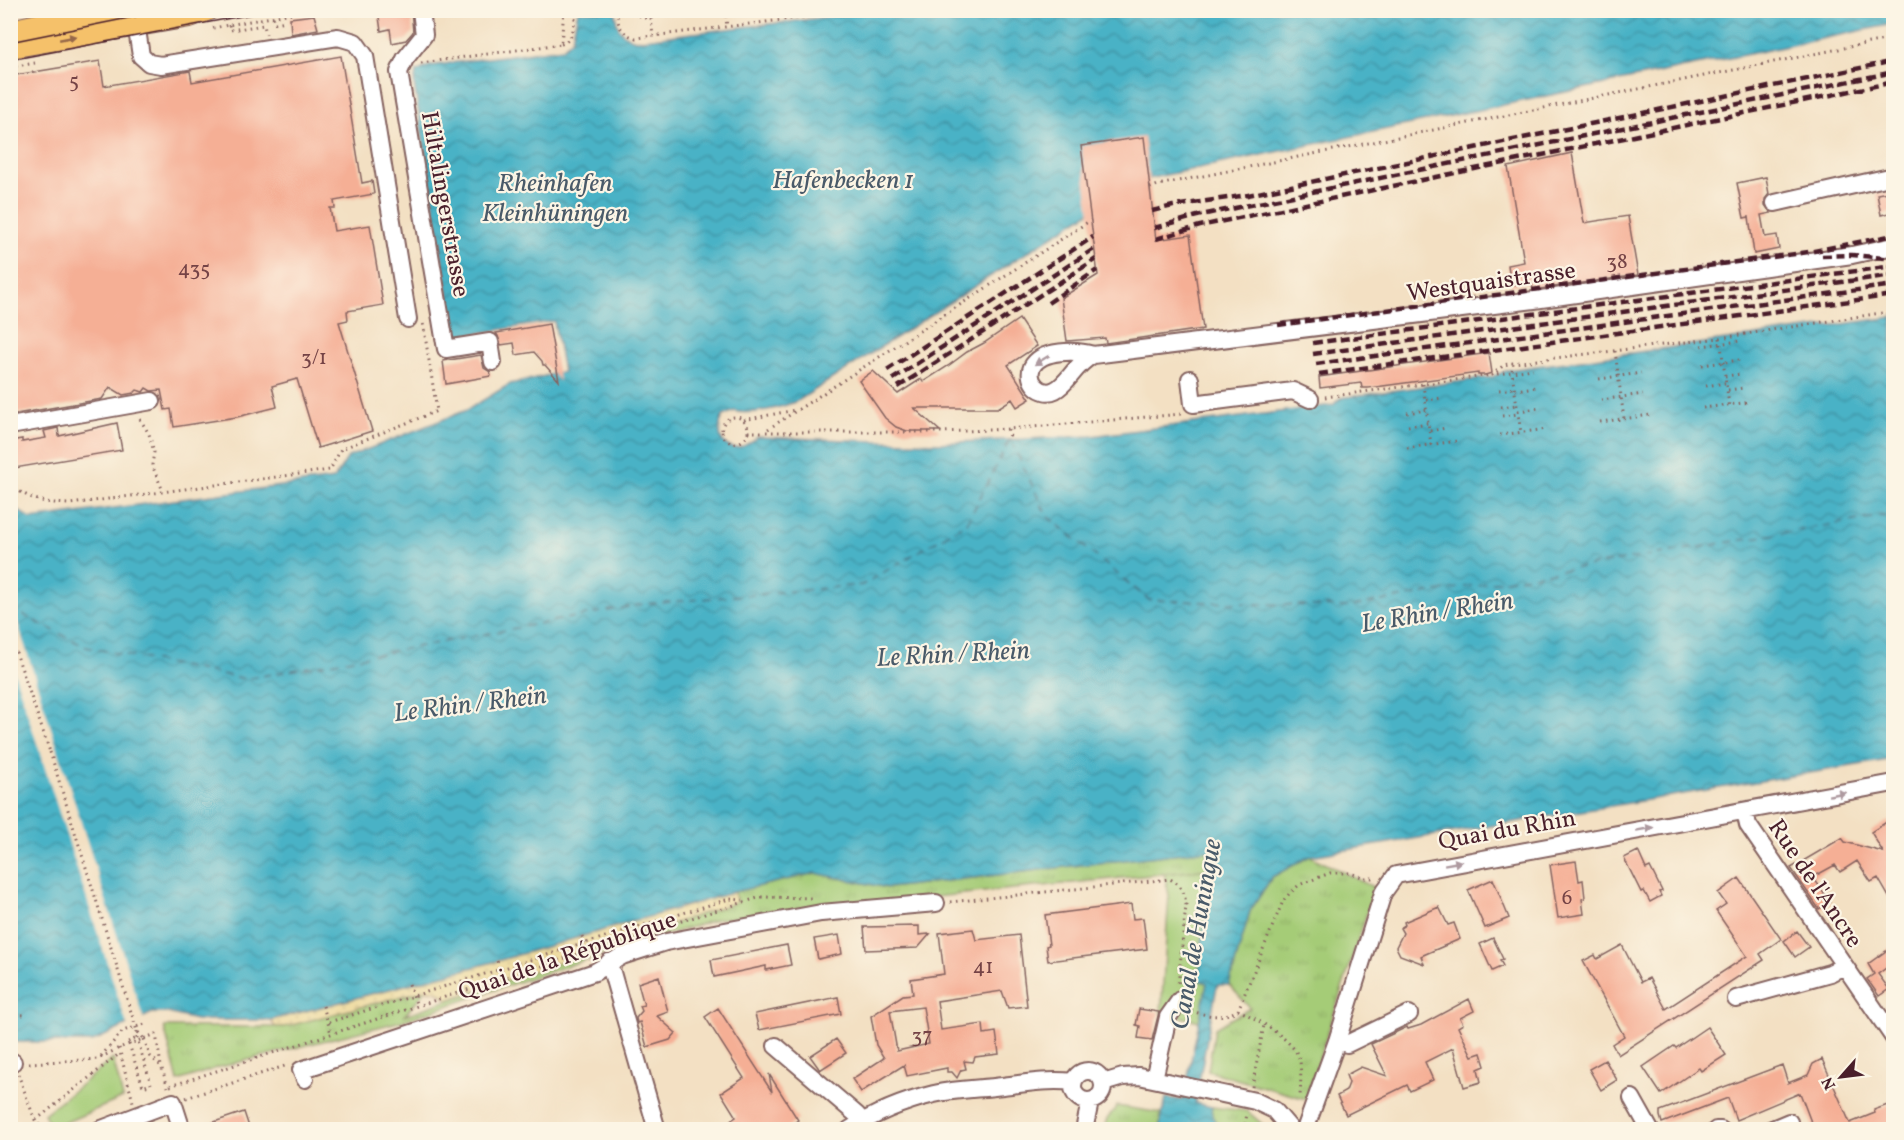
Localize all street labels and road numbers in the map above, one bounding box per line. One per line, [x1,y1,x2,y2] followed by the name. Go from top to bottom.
[411,109,477,300] street label: Hiltalingerstrasse
[1405,254,1578,312] street label: Westquaistrasse
[1436,802,1579,860] street label: Quai du Rhin
[1759,813,1870,955] street label: Rue de l'Ancre
[454,904,681,1010] street label: Quai de la République

